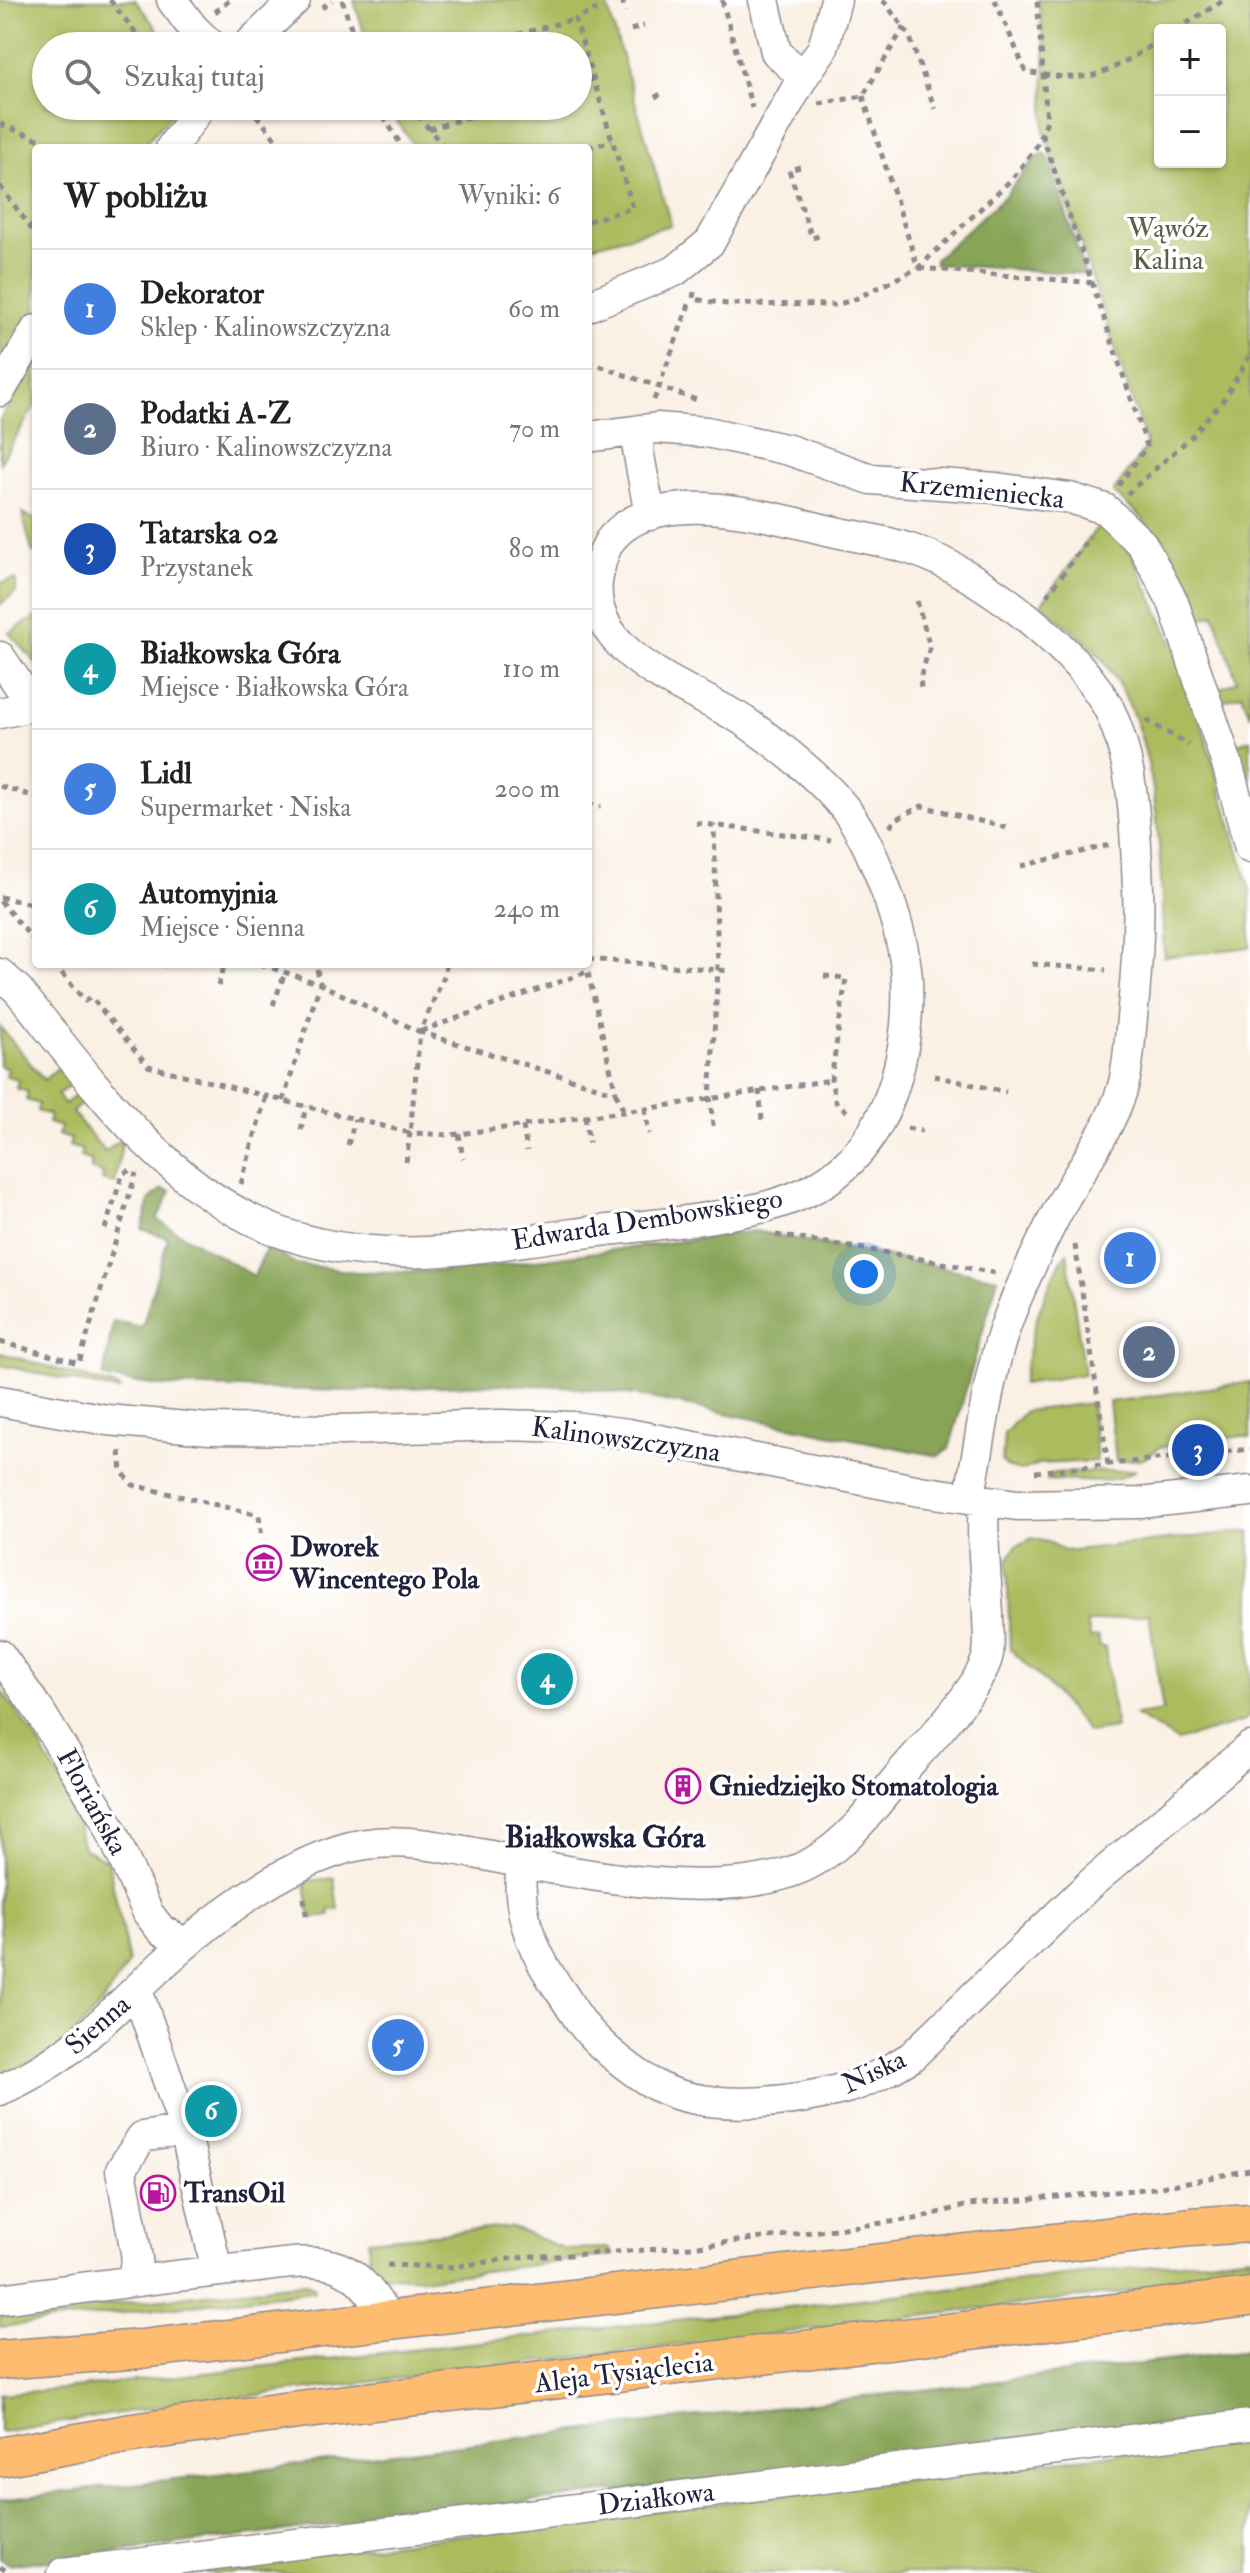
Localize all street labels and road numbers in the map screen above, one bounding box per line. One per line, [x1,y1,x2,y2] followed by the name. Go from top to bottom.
[898,465,1067,517] street label: Krzemieniecka
[509,1181,785,1259] street label: Edwarda Dembowskiego
[529,1409,723,1471] street label: Kalinowszczyzna
[49,1743,136,1862] street label: Floriańska
[58,1987,138,2063] street label: Sienna
[836,2042,912,2102] street label: Niska
[532,2345,716,2401] street label: Aleja Tysiąclecia
[596,2474,717,2524] street label: Działkowa

